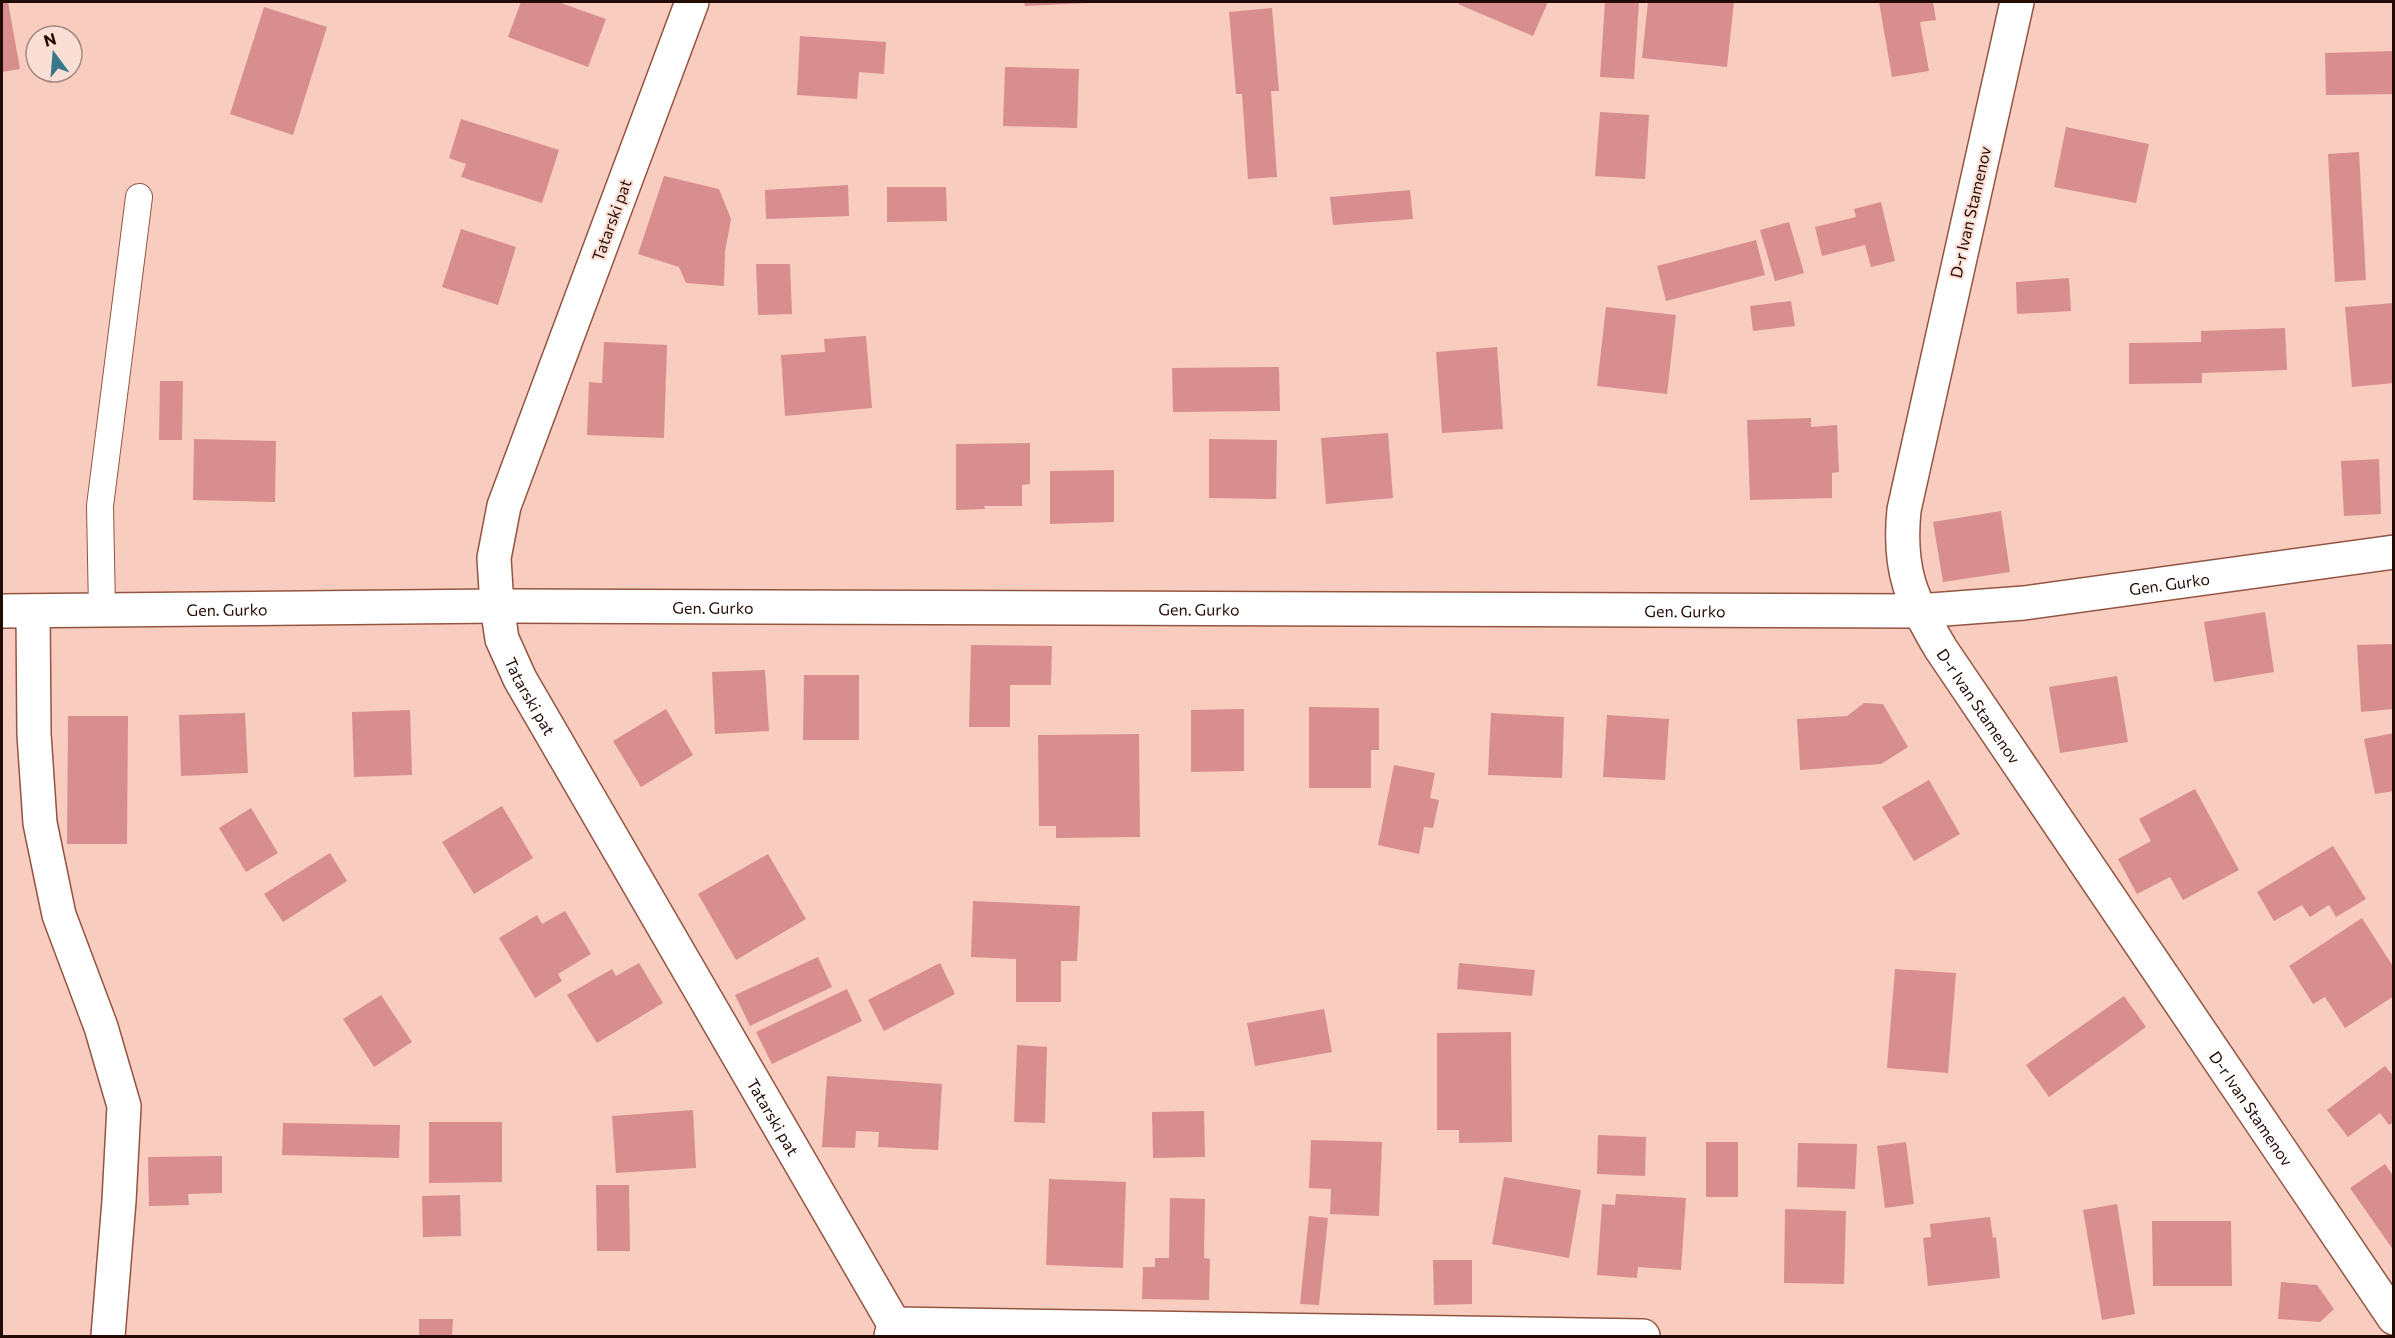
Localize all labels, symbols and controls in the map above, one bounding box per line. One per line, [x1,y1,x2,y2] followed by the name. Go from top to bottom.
[24,24,84,84] north arrow
[41,28,58,50] text: N
[1946,144,1994,280] street label: D-r Ivan Stamenov
[587,176,635,264] street label: Tatarski pat
[2128,568,2211,598] street label: Gen. Gurko
[672,597,754,616] street label: Gen. Gurko
[186,599,268,619] street label: Gen. Gurko
[1158,599,1240,618] street label: Gen. Gurko
[1644,601,1726,620] street label: Gen. Gurko
[1934,645,2025,767] street label: D-r Ivan Stamenov
[502,654,560,738] street label: Tatarski pat
[2206,1047,2297,1169] street label: D-r Ivan Stamenov
[744,1075,804,1159] street label: Tatarski pat

